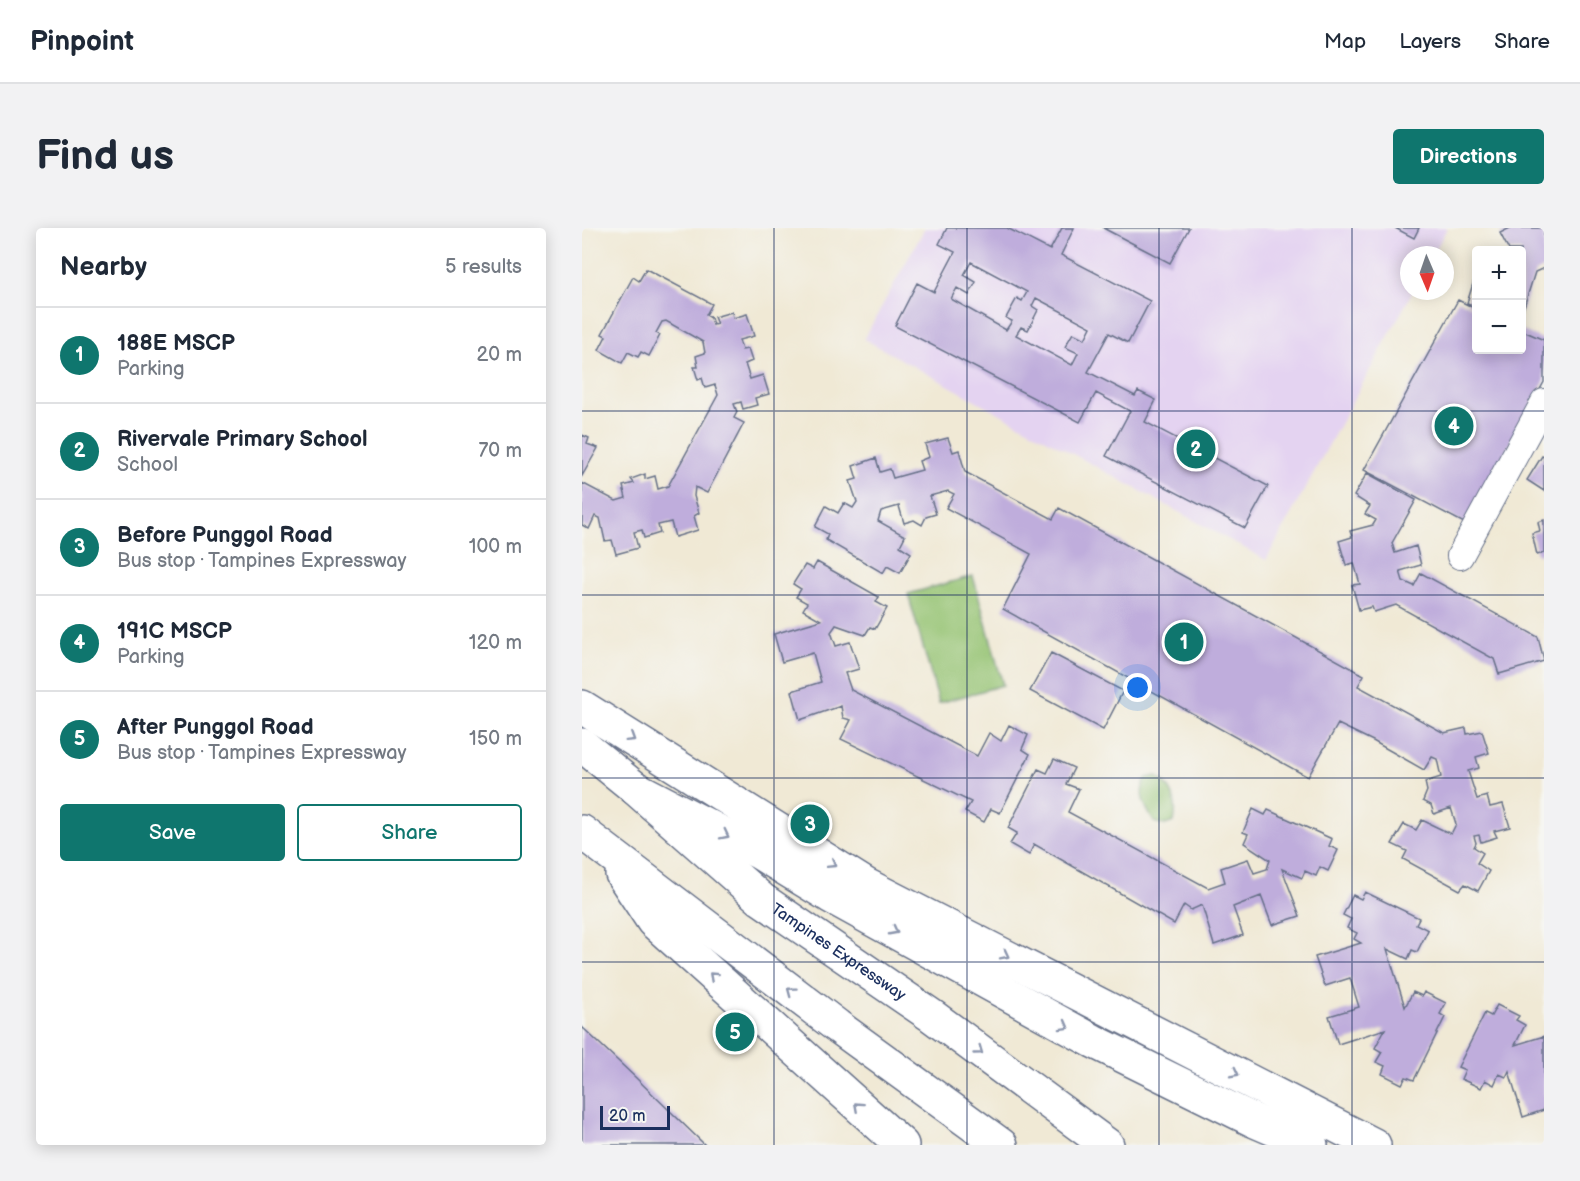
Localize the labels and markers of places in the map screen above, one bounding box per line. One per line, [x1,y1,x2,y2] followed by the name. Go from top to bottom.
[1434,404,1474,448] pin: 4
[1176,426,1216,472] pin: 2
[1164,620,1204,664] pin: 1
[790,802,830,846] pin: 3
[716,1010,754,1054] pin: 5

